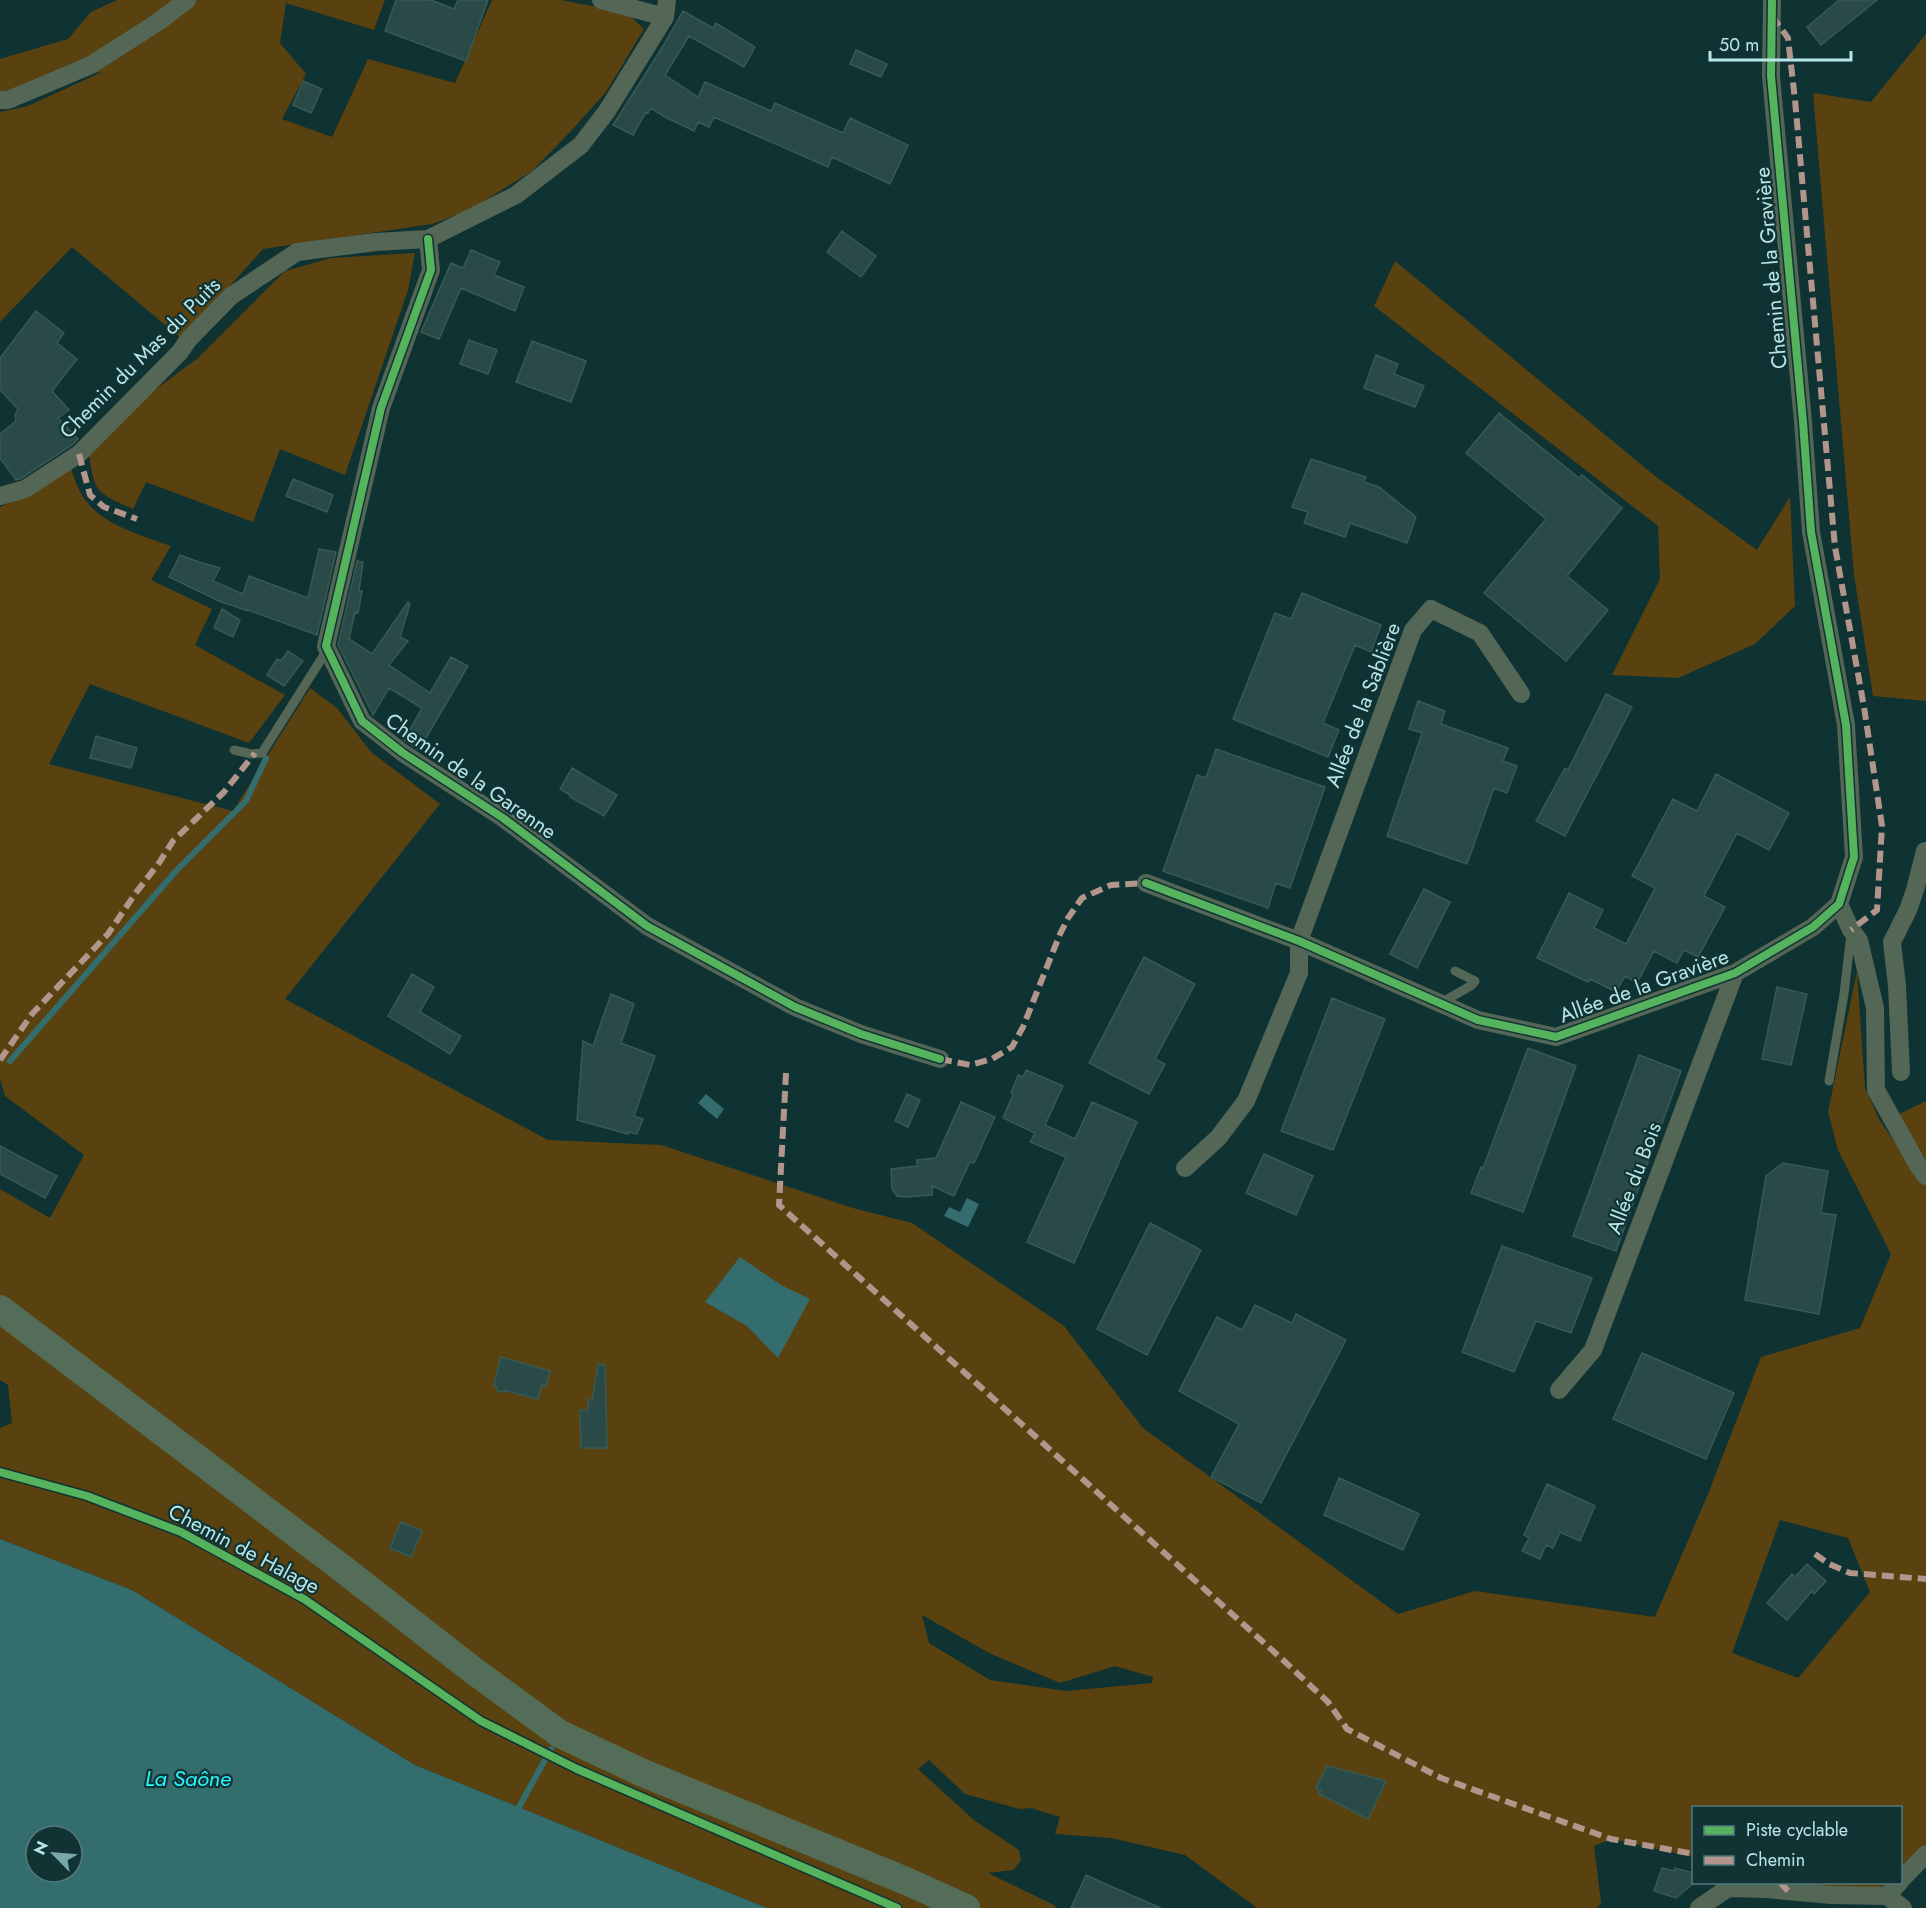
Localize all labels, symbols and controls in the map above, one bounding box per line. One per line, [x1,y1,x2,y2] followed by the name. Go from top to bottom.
[1710,24,1851,62] scale bar
[1719,32,1759,58] text: 50 m
[1747,166,1795,370] street label: Chemin de la Gravière
[53,271,227,445] street label: Chemin du Mas du Puits
[1318,618,1408,792] street label: Allée de la Sablière
[379,706,563,847] street label: Chemin de la Garenne
[1555,941,1733,1031] street label: Allée de la Gravière
[1599,1118,1669,1238] street label: Allée du Bois
[163,1496,325,1602] street label: Chemin de Halage
[145,1762,231,1794] water label: La Saône
[1692,1806,1902,1884] legend
[1746,1817,1848,1843] text: Piste cyclable
[24,1824,84,1884] north arrow
[28,1837,54,1858] text: N
[1746,1847,1805,1873] text: Chemin

